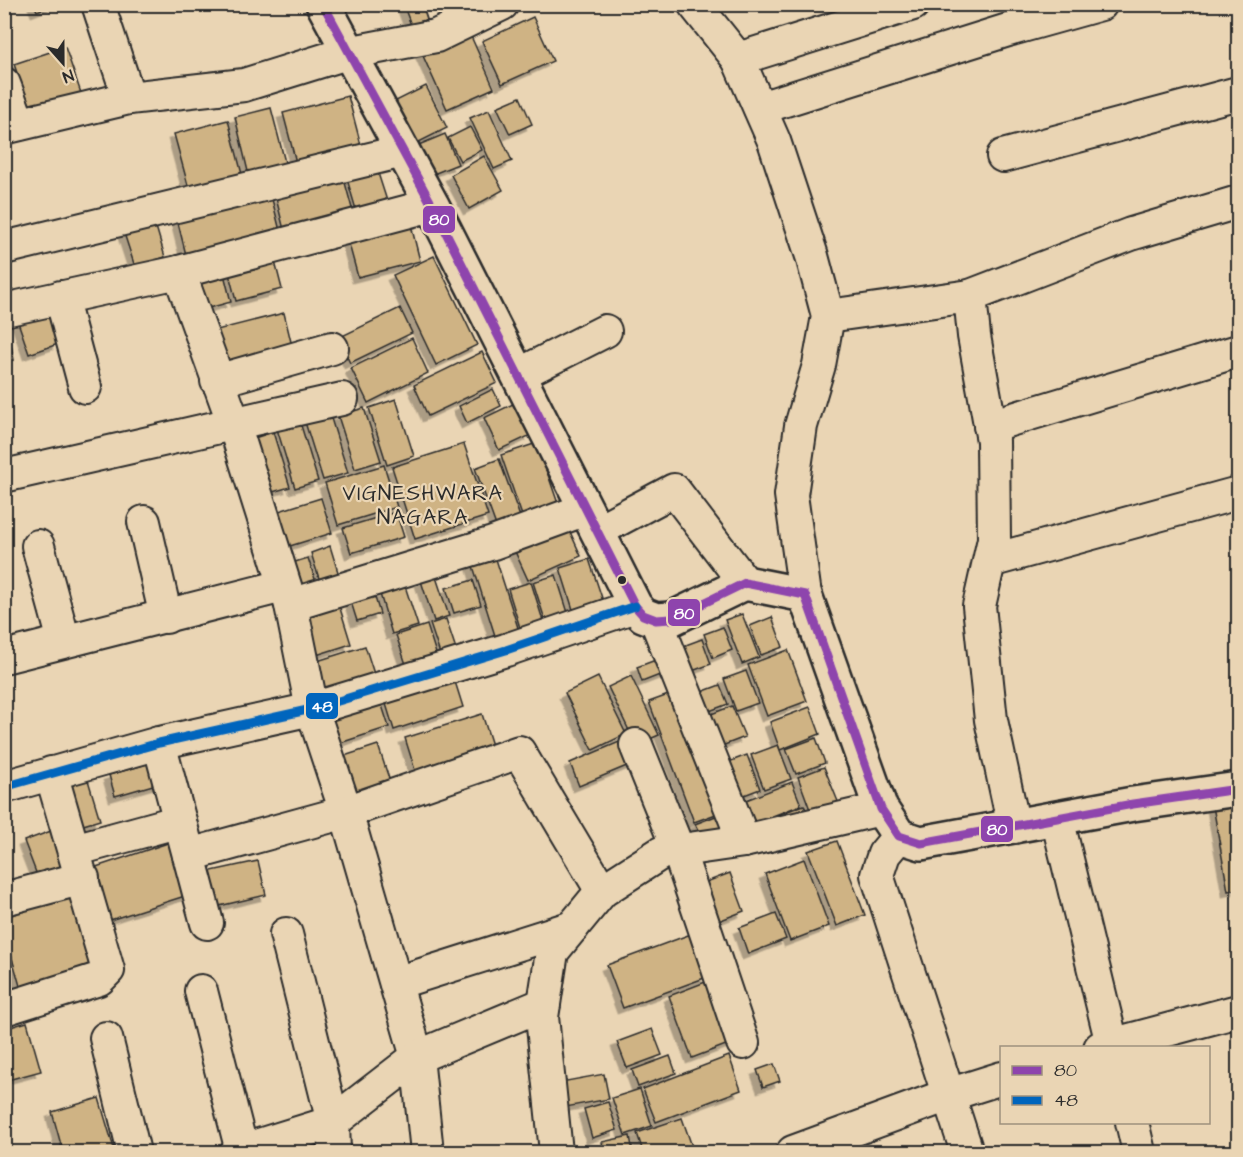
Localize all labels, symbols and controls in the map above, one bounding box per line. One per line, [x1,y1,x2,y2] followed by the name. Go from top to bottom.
[33,33,93,93] north arrow
[59,64,77,88] text: N
[422,205,456,234] line badge: 80
[429,209,449,231] text: 80
[343,479,503,532] district label: VIGNESHWARA NAGARA
[616,574,628,586] unlabelled marker
[667,598,701,627] line badge: 80
[674,603,694,625] text: 80
[305,692,339,720] line badge: 48
[311,696,333,718] text: 48
[980,815,1014,843] line badge: 80
[987,819,1007,841] text: 80
[1000,1046,1210,1124] legend
[1054,1058,1077,1083] text: 80
[1054,1088,1078,1113] text: 48

